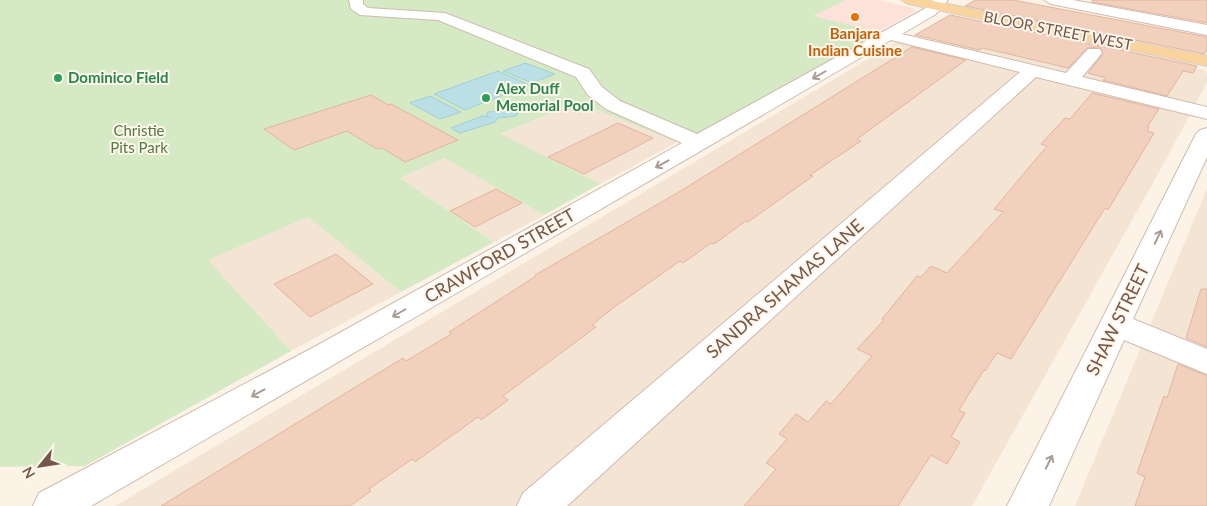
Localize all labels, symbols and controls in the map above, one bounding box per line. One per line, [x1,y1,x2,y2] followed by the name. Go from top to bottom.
[982,7,1134,53] street label: BLOOR STREET WEST
[849,11,861,23] marker: Banjara Indian Cuisine
[808,24,902,59] place label: Banjara Indian Cuisine
[68,68,168,86] place label: Dominico Field
[812,71,827,81] one-way arrow
[52,72,64,84] marker: Dominico Field
[495,79,593,114] place label: Alex Duff Memorial Pool
[480,92,492,104] marker: Alex Duff Memorial Pool
[110,121,168,156] park label: Christie Pits Park
[655,159,670,169] one-way arrow
[420,203,579,307] street label: CRAWFORD STREET
[701,214,867,363] street label: SANDRA SHAMAS LANE
[1154,230,1163,245] one-way arrow
[1081,260,1154,379] street label: SHAW STREET
[393,309,407,319] one-way arrow
[250,388,265,398] one-way arrow
[15,441,65,491] north arrow
[1045,455,1054,470] one-way arrow
[18,464,38,482] text: N

